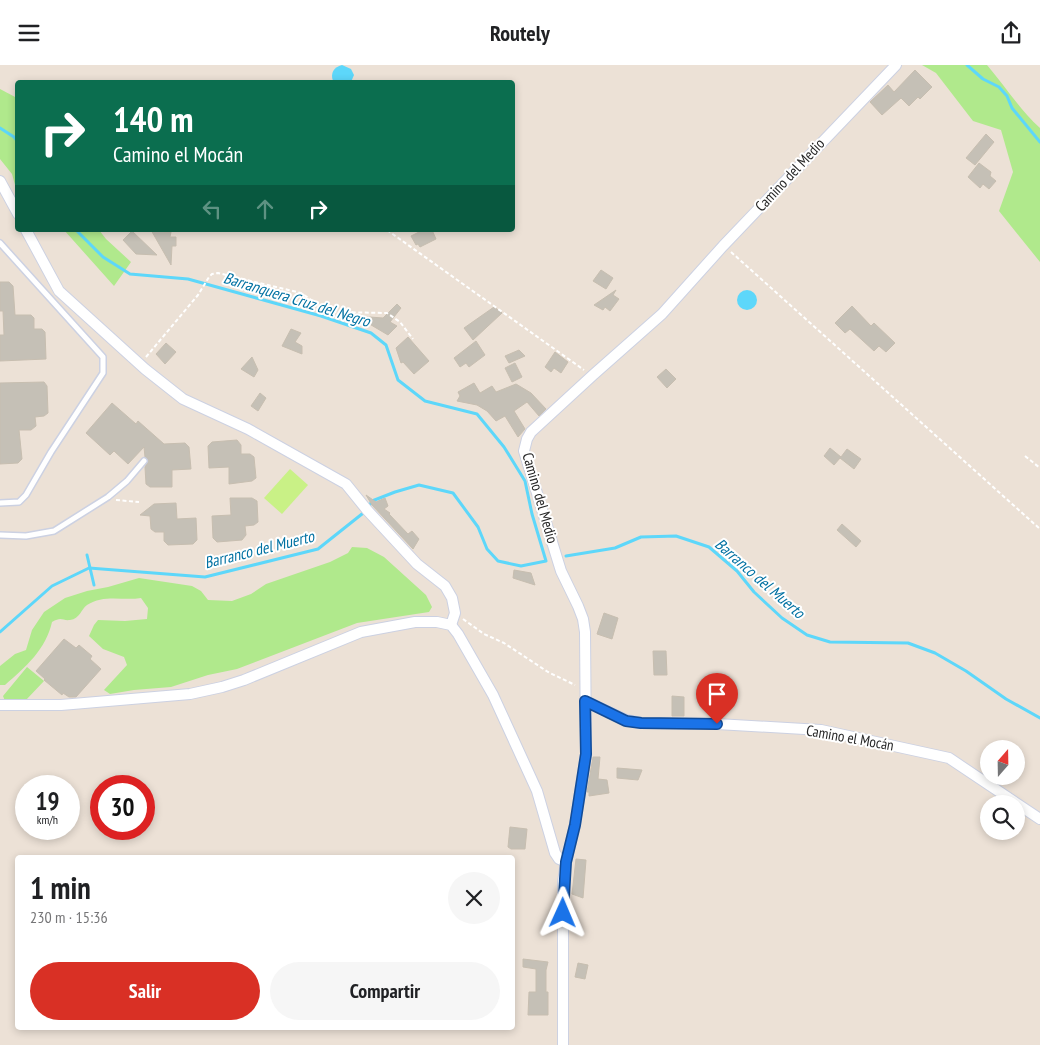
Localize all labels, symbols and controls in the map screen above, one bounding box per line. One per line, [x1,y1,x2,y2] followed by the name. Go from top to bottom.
[15,19,43,47] icon: menu
[490,19,550,47] text: Routely
[997,19,1025,47] icon: share
[113,96,194,142] text: 140 m
[30,100,95,165] icon: right
[751,134,828,215] street label: Camino del Medio
[113,140,243,168] text: Camino el Mocán
[198,195,226,223] icon: left
[251,195,279,223] icon: ahead
[304,195,332,223] icon: right
[221,267,374,331] water label: Barranquera Cruz del Negro
[518,450,562,545] street label: Camino del Medio
[202,525,317,572] water label: Barranco del Muerto
[711,534,810,623] water label: Barranco del Muerto
[696,673,738,724] pin
[703,680,731,708] icon: arrive
[805,720,895,755] street label: Camino el Mocán
[980,740,1025,785] north arrow
[980,740,1025,840] map controls
[90,775,155,840] speed limit sign: 30
[36,785,59,817] text: 19
[980,795,1025,840] button: search
[37,812,58,827] text: km/h
[30,868,91,907] text: 1 min
[448,872,500,924] button: close
[536,886,588,938] position arrow
[30,907,108,927] text: 230 m · 15:36
[30,962,260,1020] button: Salir
[270,962,500,1020] button: Compartir

